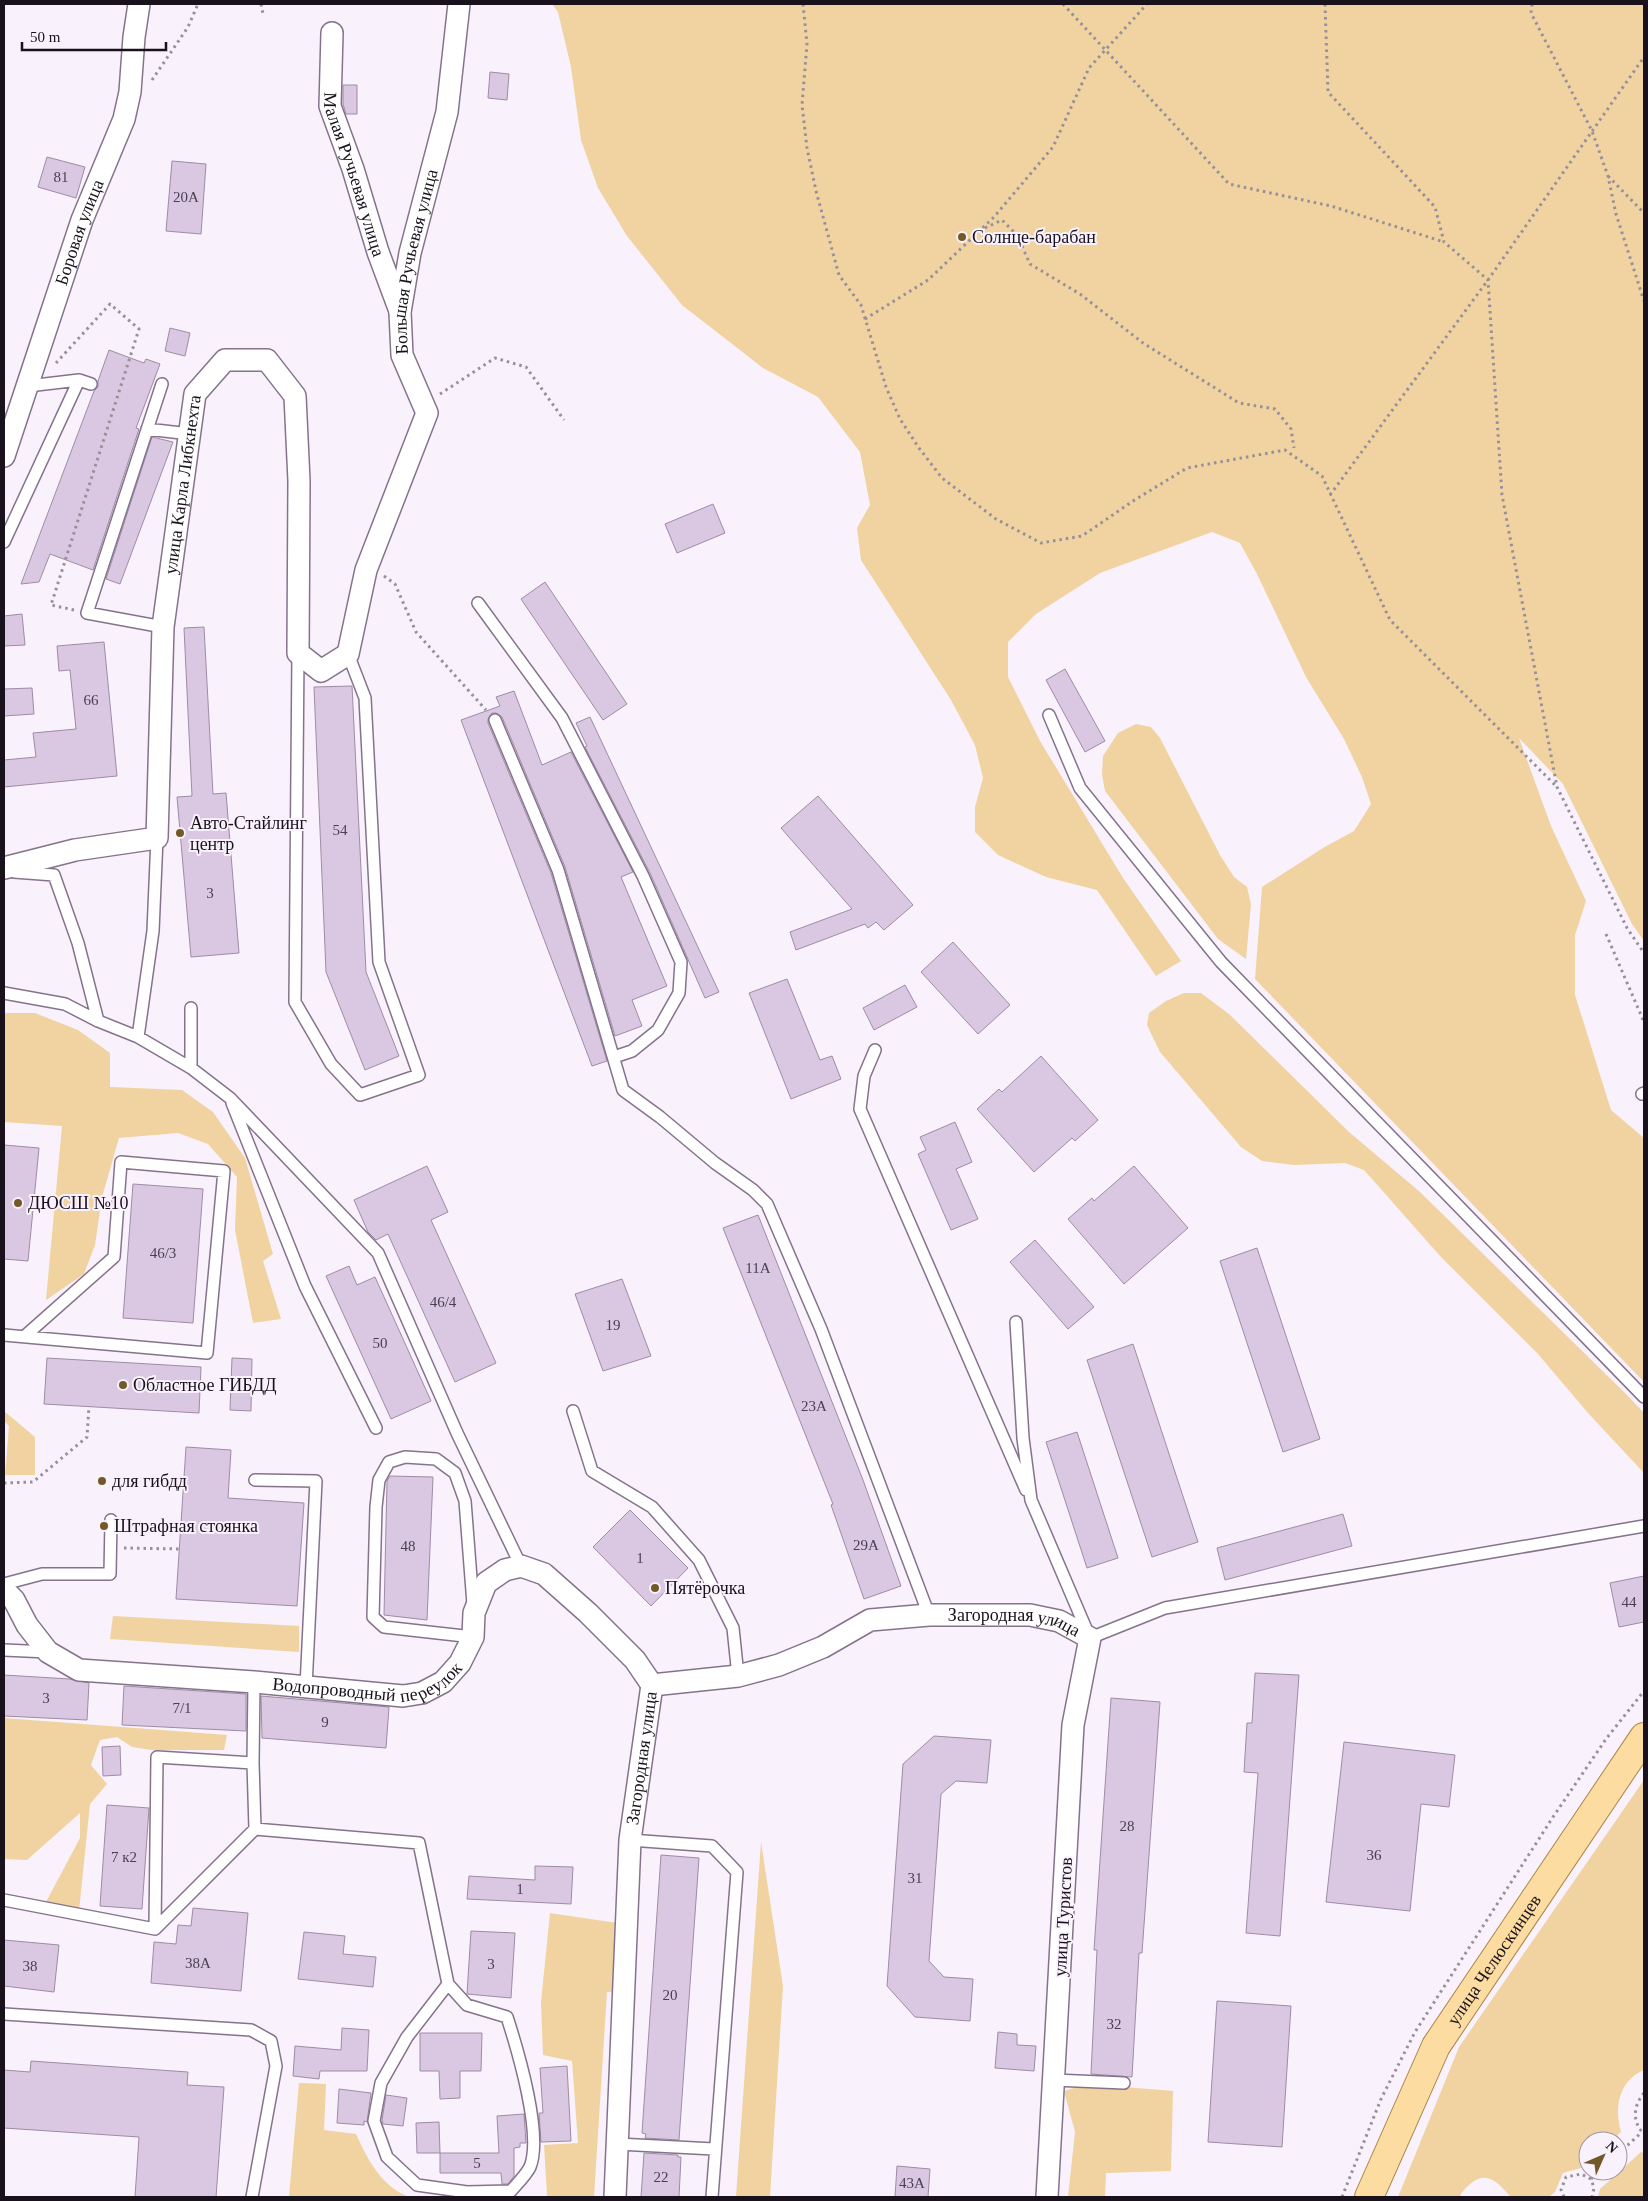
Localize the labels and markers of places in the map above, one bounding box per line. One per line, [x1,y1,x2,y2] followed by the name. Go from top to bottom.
[972,227,1096,247] place label: Солнце-барабан
[956,231,968,243] marker: Солнце-барабан
[190,813,307,854] place label: Авто-Стайлинг центр
[174,827,186,839] marker: Авто-Стайлинг центр
[28,1193,129,1213] place label: ДЮСШ №10
[12,1197,24,1209] marker: ДЮСШ №10
[133,1375,277,1395] place label: Областное ГИБДД
[117,1379,129,1391] marker: Областное ГИБДД
[112,1471,187,1491] place label: для гибдд
[96,1475,108,1487] marker: для гибдд
[114,1516,258,1536] place label: Штрафная стоянка
[98,1520,110,1532] marker: Штрафная стоянка
[665,1578,745,1598] place label: Пятёрочка
[649,1582,661,1594] marker: Пятёрочка

